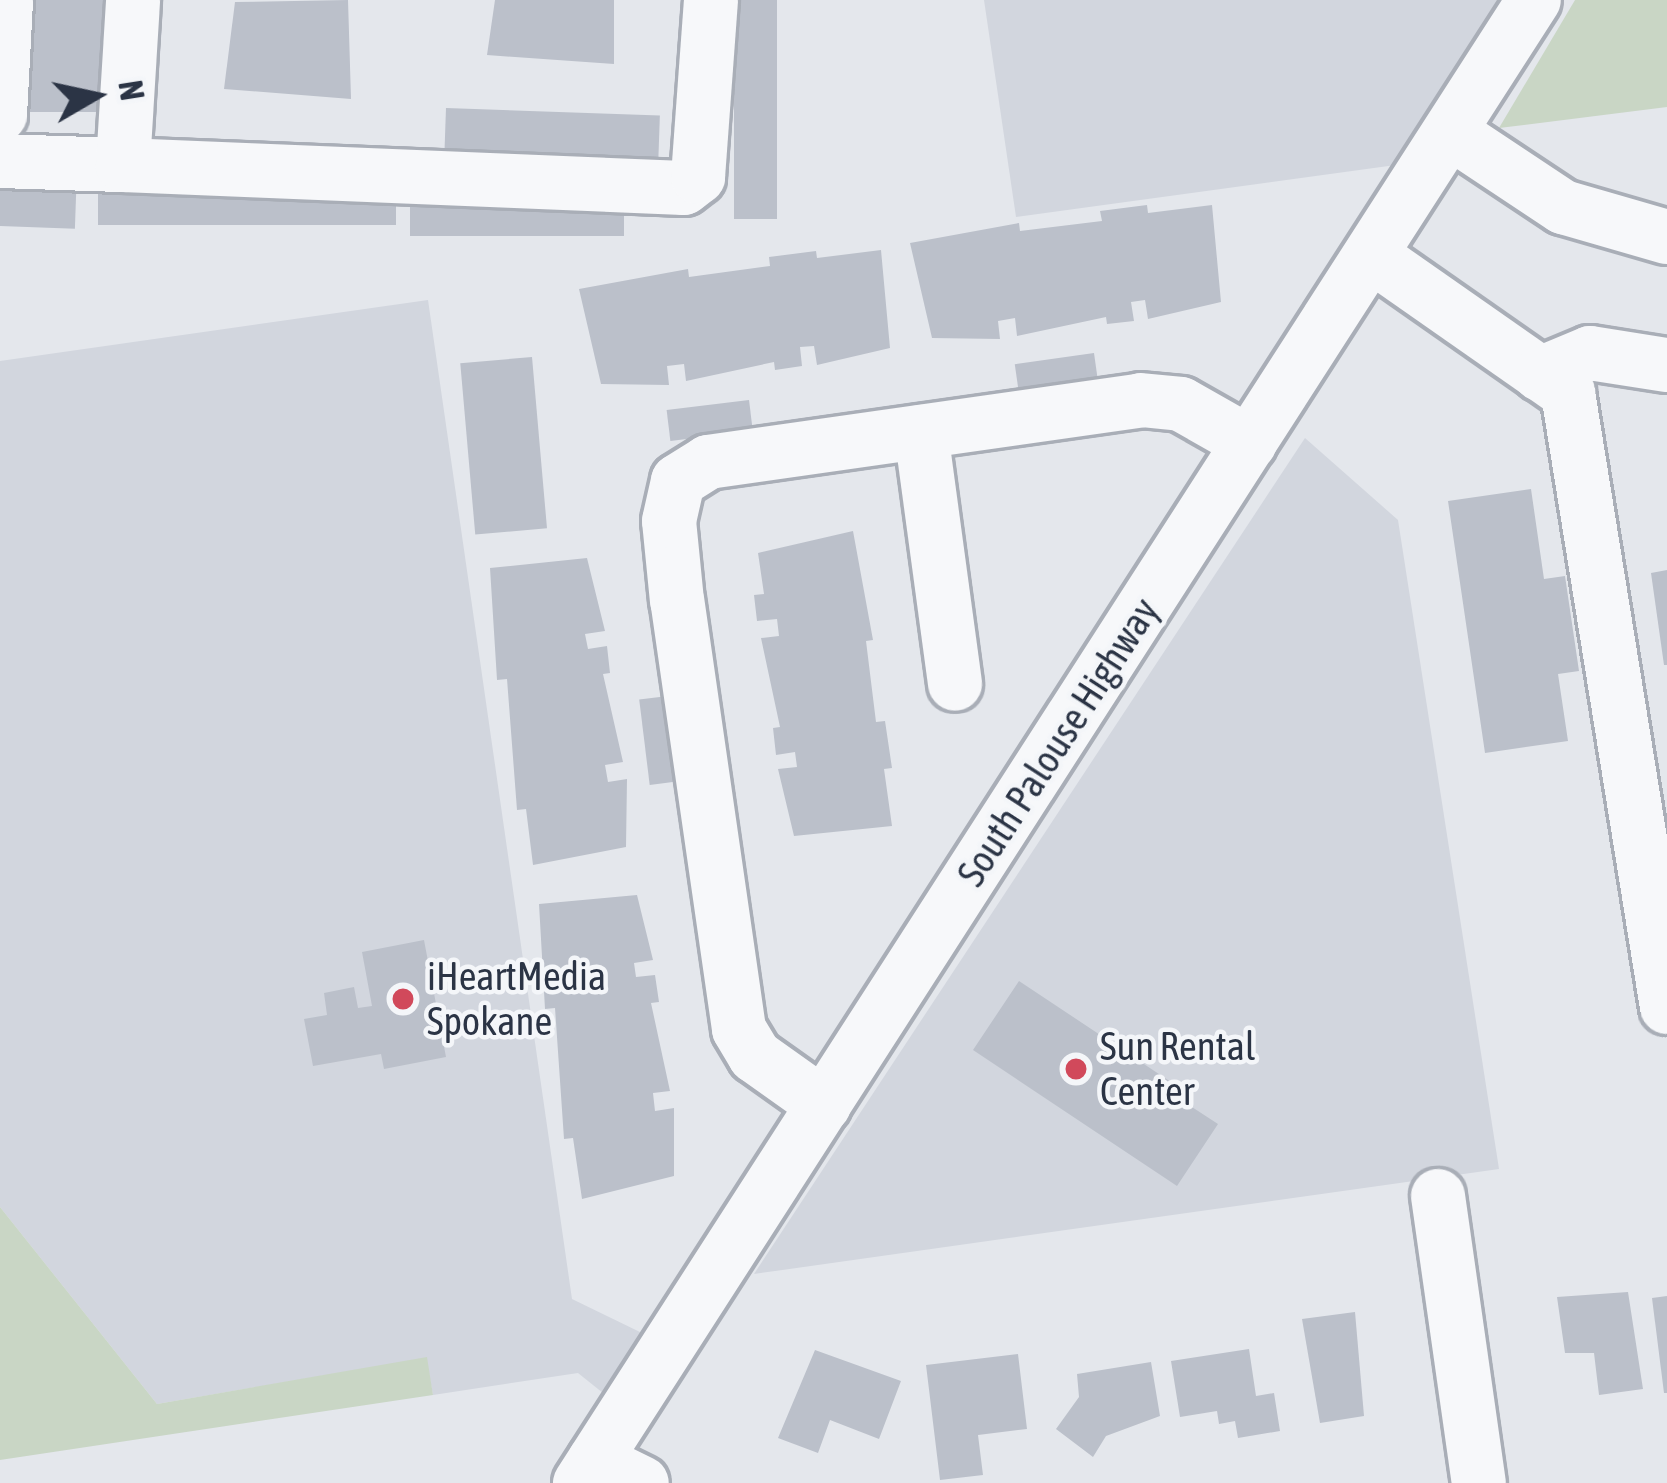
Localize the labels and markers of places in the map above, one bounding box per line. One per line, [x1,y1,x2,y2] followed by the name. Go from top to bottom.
[427,954,606,1045] place label: iHeartMedia Spokane
[390,986,416,1012] marker: iHeartMedia Spokane
[1100,1024,1255,1115] place label: Sun Rental Center
[1063,1056,1089,1082] marker: Sun Rental Center

